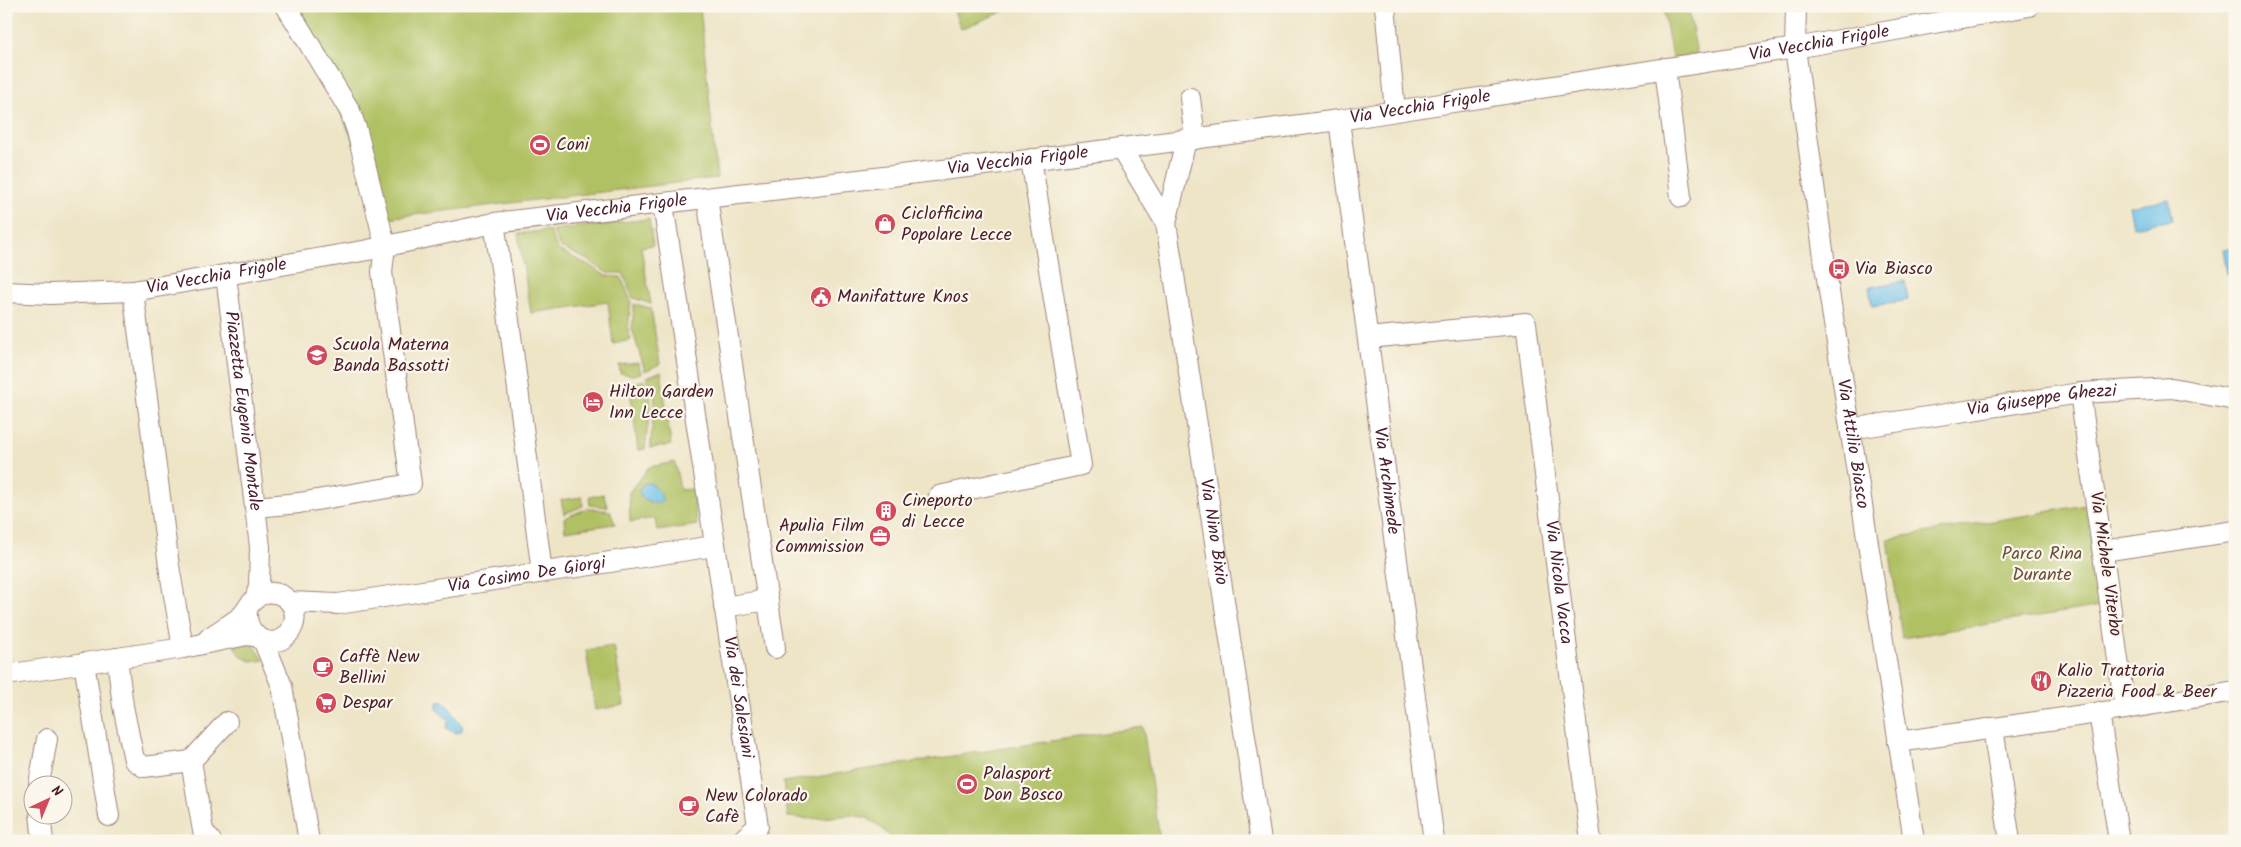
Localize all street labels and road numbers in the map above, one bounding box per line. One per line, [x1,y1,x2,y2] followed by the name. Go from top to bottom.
[1747,17,1892,70] street label: Via Vecchia Frigole
[1348,82,1493,133] street label: Via Vecchia Frigole
[946,138,1090,184] street label: Via Vecchia Frigole
[545,186,689,231] street label: Via Vecchia Frigole
[144,250,289,303] street label: Via Vecchia Frigole
[216,309,270,513] street label: Piazzetta Eugenio Montale
[1965,376,2118,425] street label: Via Giuseppe Ghezzi
[1828,377,1877,511] street label: Via Attilio Biasco
[1365,425,1408,536] street label: Via Archimede
[1191,477,1236,587] street label: Via Nino Bixio
[2080,490,2130,638] street label: Via Michele Viterbo
[1536,519,1581,646] street label: Via Nicola Vacca
[446,548,608,601] street label: Via Cosimo De Giorgi
[715,634,762,761] street label: Via dei Salesiani

